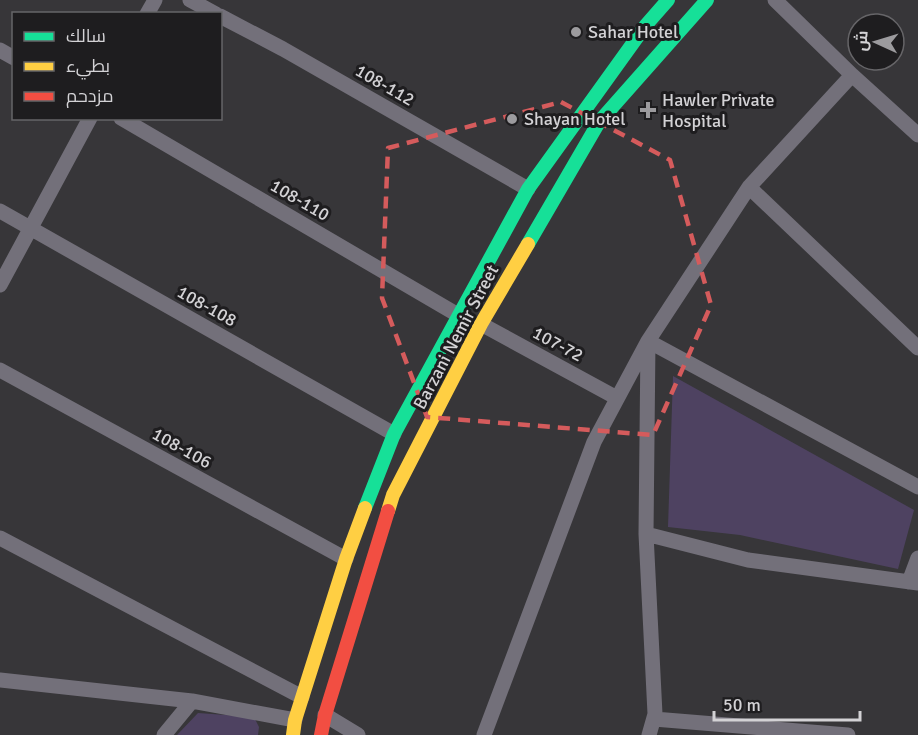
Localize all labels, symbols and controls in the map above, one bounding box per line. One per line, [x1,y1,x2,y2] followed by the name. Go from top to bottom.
[12,12,222,120] legend
[846,12,906,72] north arrow
[588,21,678,43] place label: Sahar Hotel
[66,25,106,47] text: سالك
[569,25,583,39] marker: Sahar Hotel
[851,30,873,52] text: ش
[66,55,110,80] text: بطيء
[352,59,418,111] street label: 108-112
[66,85,114,108] text: مزدحم
[662,89,775,132] place label: Hawler Private Hospital
[639,101,657,119] marker: Hawler Private Hospital
[524,108,626,130] place label: Shayan Hotel
[505,112,519,126] marker: Shayan Hotel
[267,174,333,226] street label: 108-110
[409,261,503,413] street label: Barzani Nemir Street
[173,281,241,331] street label: 108-108
[529,322,587,366] street label: 107-72
[148,423,216,473] street label: 108-106
[714,684,860,722] scale bar
[723,694,761,716] text: 50 m

